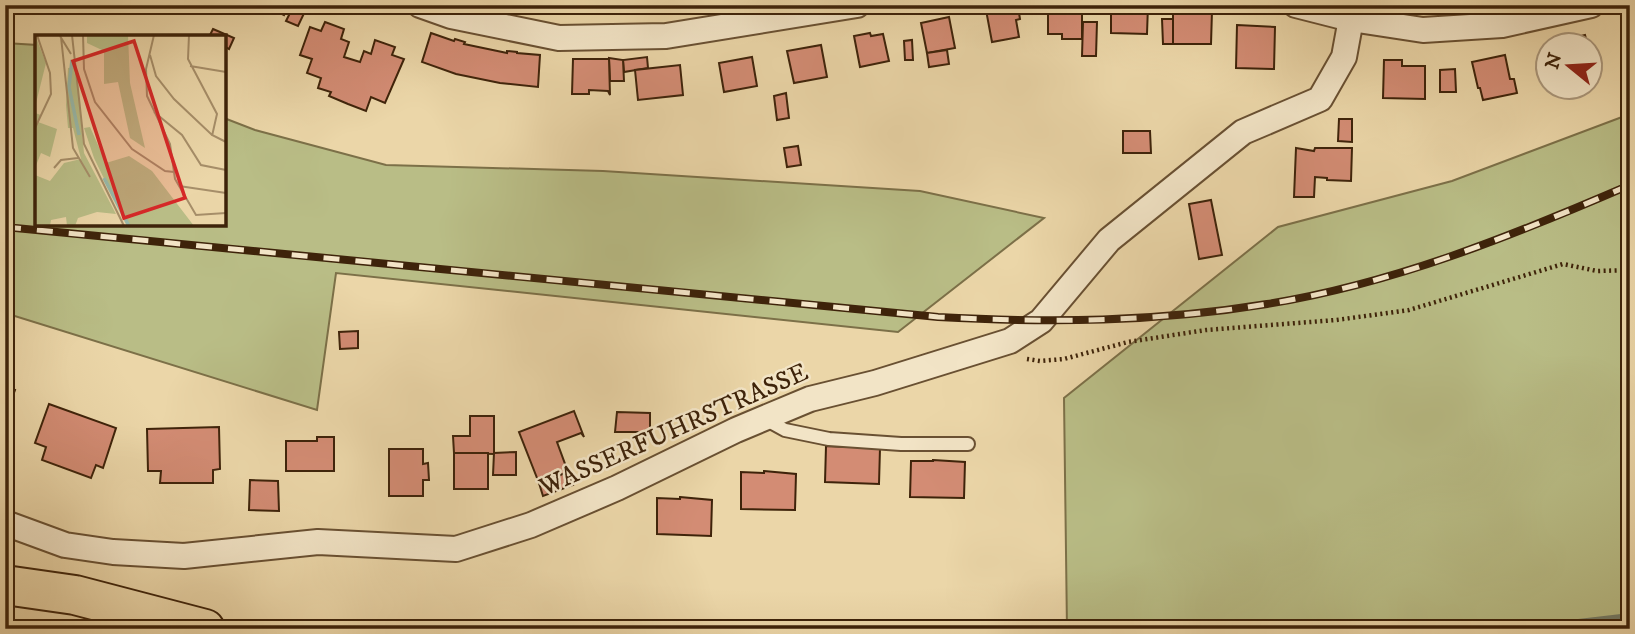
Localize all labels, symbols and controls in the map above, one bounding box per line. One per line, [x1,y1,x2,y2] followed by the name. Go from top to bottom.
[1534,32,1604,102] north arrow
[35,35,226,226] inset map
[1541,50,1568,72] text: N
[534,356,813,505] street label: WASSERFUHRSTRASSE

